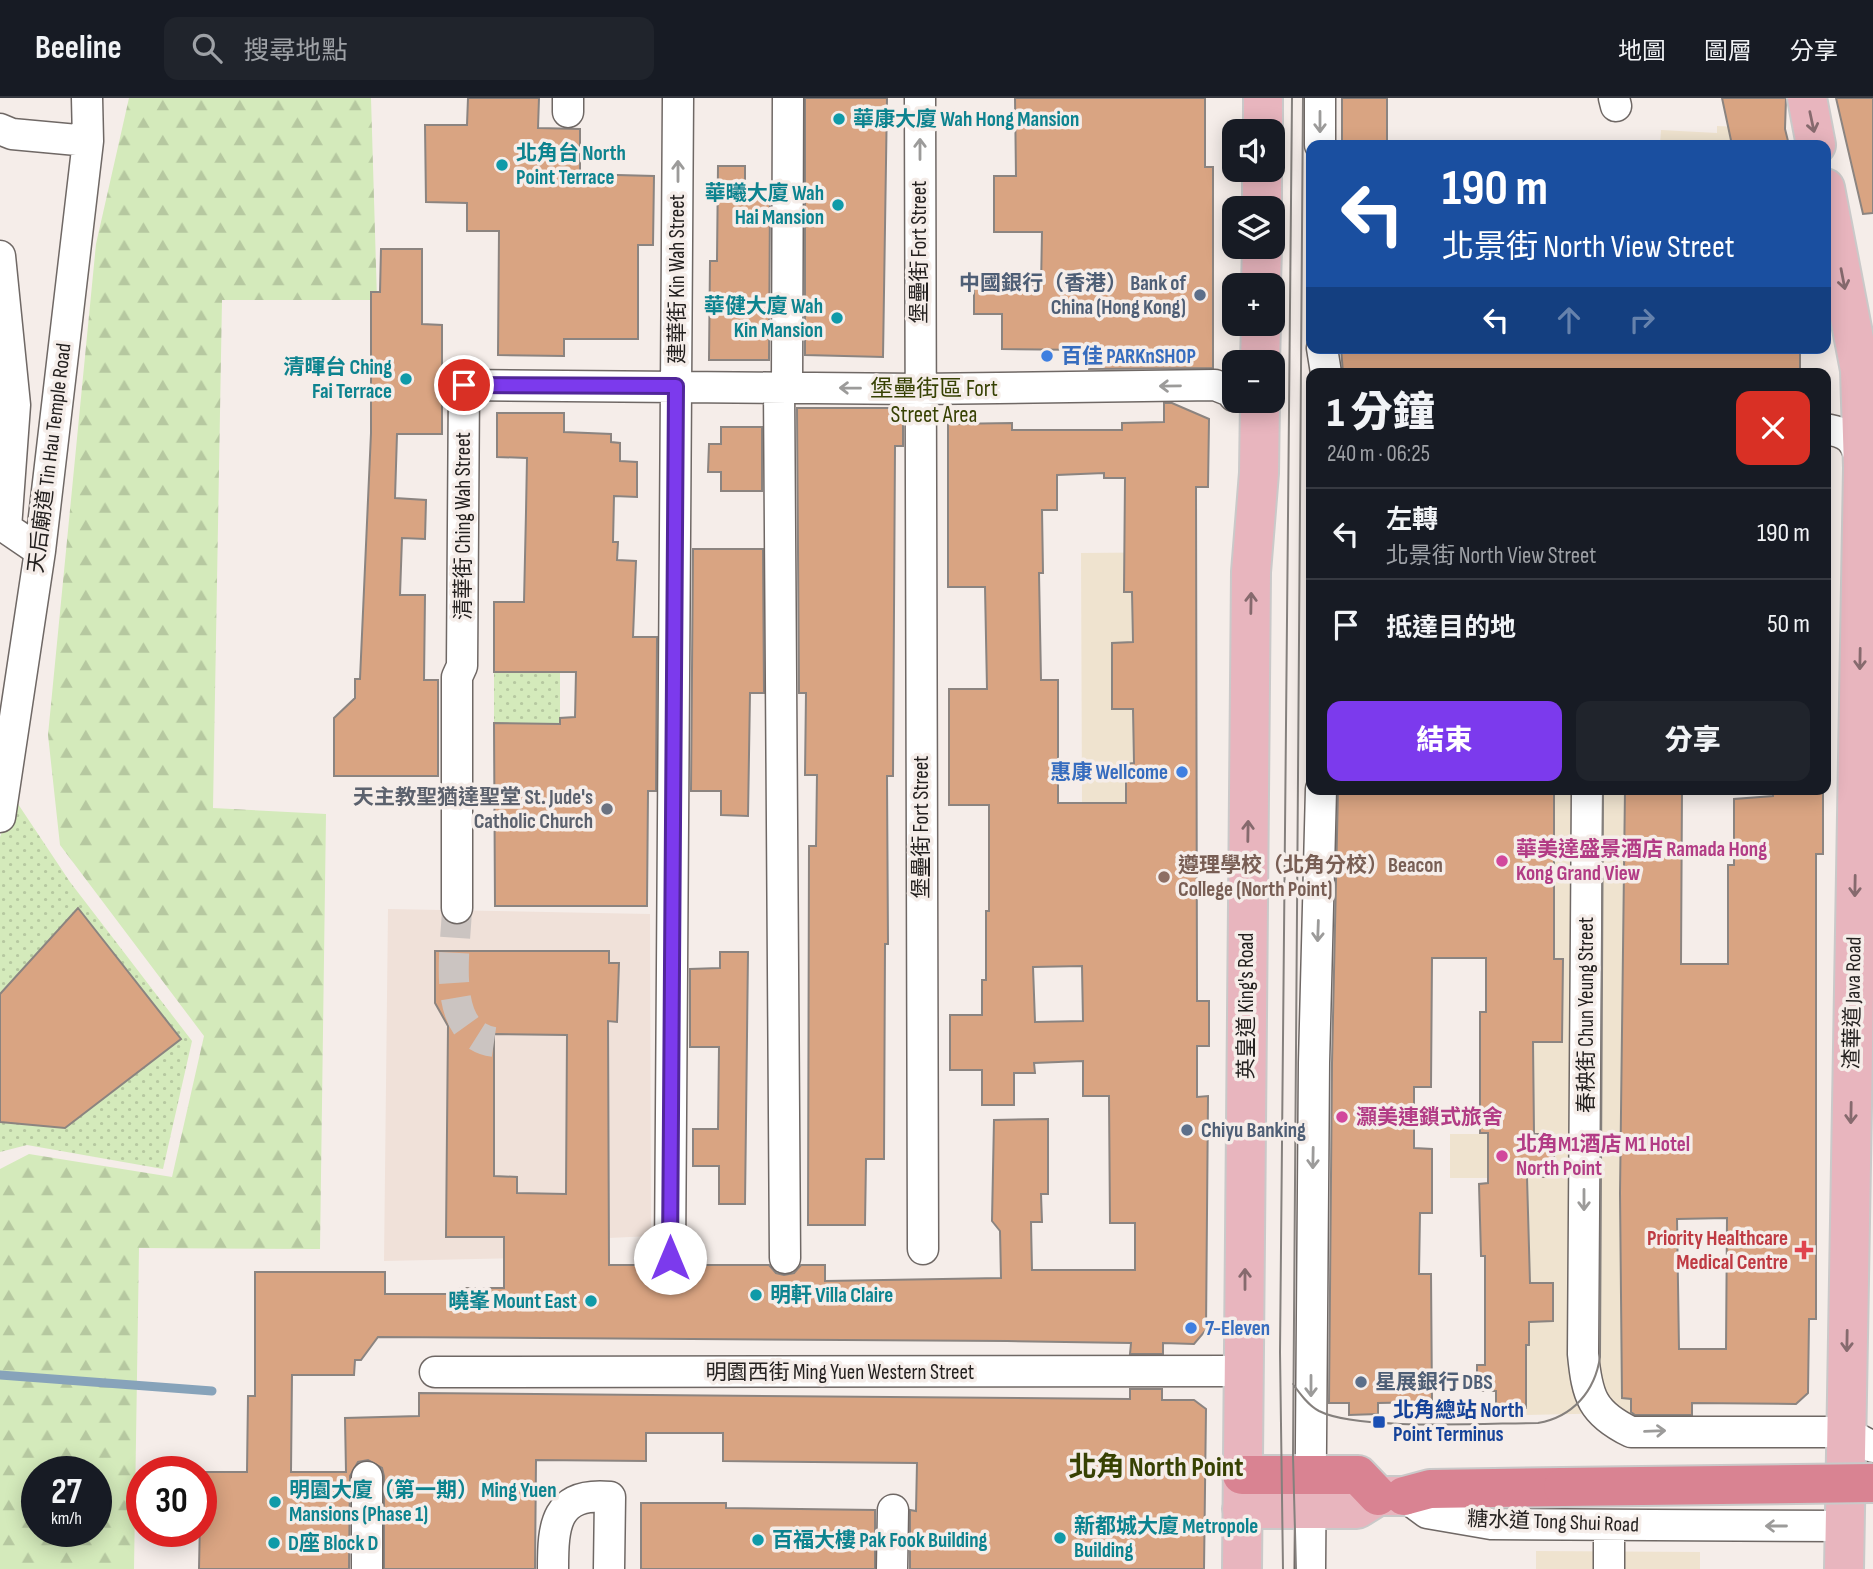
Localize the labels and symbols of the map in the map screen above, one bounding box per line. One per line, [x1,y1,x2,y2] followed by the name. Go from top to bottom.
[853,107,1079,132] place label: 華康大廈 Wah Hong Mansion
[1313,110,1327,133] one-way arrow
[1805,110,1819,133] one-way arrow
[831,111,847,127] marker: 華康大廈 Wah Hong Mansion
[913,138,927,161] one-way arrow
[516,141,626,190] place label: 北角台 North Point Terrace
[494,157,510,173] marker: 北角台 North Point Terrace
[671,160,685,183] one-way arrow
[907,180,932,324] street label: 堡壘街 Fort Street
[705,181,824,230] place label: 華曦大廈 Wah Hai Mansion
[665,194,690,364] street label: 建華街 Kin Wah Street
[830,197,846,213] marker: 華曦大廈 Wah Hai Mansion
[1836,267,1850,290] one-way arrow
[959,271,1186,320] place label: 中國銀行（香港） Bank of China (Hong Kong)
[1192,287,1208,303] marker: 中國銀行（香港） Bank of China (Hong Kong)
[704,294,823,343] place label: 華健大廈 Wah Kin Mansion
[829,310,845,326] marker: 華健大廈 Wah Kin Mansion
[23,342,77,574] street label: 天后廟道 Tin Hau Temple Road
[1061,344,1196,369] place label: 百佳 PARKnSHOP
[1039,348,1055,364] marker: 百佳 PARKnSHOP
[283,355,392,404] place label: 清暉台 Ching Fai Terrace
[434,355,494,415] pin
[398,371,414,387] marker: 清暉台 Ching Fai Terrace
[870,375,998,429] district label: 堡壘街區 Fort Street Area
[1158,379,1181,393] one-way arrow
[839,381,862,395] one-way arrow
[451,432,476,620] street label: 清華街 Ching Wah Street
[1244,592,1258,615] one-way arrow
[1853,647,1867,670] one-way arrow
[909,755,934,899] street label: 堡壘街 Fort Street
[1050,760,1168,785] place label: 惠康 Wellcome
[1174,764,1190,780] marker: 惠康 Wellcome
[353,785,593,834] place label: 天主教聖猶達聖堂 St. Jude's Catholic Church
[599,801,615,817] marker: 天主教聖猶達聖堂 St. Jude's Catholic Church
[1241,819,1255,842] one-way arrow
[1516,837,1767,886] place label: 華美達盛景酒店 Ramada Hong Kong Grand View
[1178,853,1443,902] place label: 遵理學校（北角分校）Beacon College (North Point)
[1494,853,1510,869] marker: 華美達盛景酒店 Ramada Hong Kong Grand View
[1156,869,1172,885] marker: 遵理學校（北角分校）Beacon College (North Point)
[1849,874,1862,897] one-way arrow
[1574,917,1599,1113] street label: 春秧街 Chun Yeung Street
[1311,919,1325,942] one-way arrow
[1234,933,1259,1079] street label: 英皇道 King's Road
[1839,936,1867,1070] street label: 渣華道 Java Road
[1844,1102,1858,1125] one-way arrow
[1356,1105,1503,1130] place label: 灝美連鎖式旅舍
[1334,1109,1350,1125] marker: 灝美連鎖式旅舍
[1201,1118,1306,1143] place label: Chiyu Banking
[1179,1122,1195,1138] marker: Chiyu Banking
[1516,1132,1690,1181] place label: 北角M1酒店 M1 Hotel North Point
[1306,1147,1320,1170] one-way arrow
[1494,1148,1510,1164] marker: 北角M1酒店 M1 Hotel North Point
[1577,1189,1591,1212] one-way arrow
[633,1221,707,1295] position arrow
[1647,1226,1788,1275] place label: Priority Healthcare Medical Centre
[1794,1240,1814,1260] marker: Priority Healthcare Medical Centre
[1238,1267,1252,1290] one-way arrow
[770,1283,893,1308] place label: 明軒 Villa Claire
[748,1287,764,1303] marker: 明軒 Villa Claire
[448,1289,577,1314] place label: 曉峯 Mount East
[583,1293,599,1309] marker: 曉峯 Mount East
[1205,1316,1270,1341] place label: 7-Eleven
[1183,1320,1199,1336] marker: 7-Eleven
[1840,1329,1854,1352] one-way arrow
[706,1360,974,1385] street label: 明園西街 Ming Yuen Western Street
[1375,1370,1493,1395] place label: 星展銀行 DBS
[1304,1374,1318,1397] one-way arrow
[1353,1374,1369,1390] marker: 星展銀行 DBS
[1393,1398,1524,1447] place label: 北角總站 North Point Terminus
[1371,1414,1387,1430] marker: 北角總站 North Point Terminus
[1643,1424,1666,1438] one-way arrow
[1068,1451,1244,1484] district label: 北角 North Point
[126,1456,217,1547] speed limit sign: 30
[289,1478,557,1527] place label: 明園大廈（第一期） Ming Yuen Mansions (Phase 1)
[267,1494,283,1510] marker: 明園大廈（第一期） Ming Yuen Mansions (Phase 1)
[1467,1507,1639,1537] street label: 糖水道 Tong Shui Road
[1074,1514,1258,1563] place label: 新都城大廈 Metropole Building
[1765,1519,1788,1533] one-way arrow
[772,1528,987,1553] place label: 百福大樓 Pak Fook Building
[1052,1530,1068,1546] marker: 新都城大廈 Metropole Building
[288,1531,379,1556] place label: D座 Block D
[750,1532,766,1548] marker: 百福大樓 Pak Fook Building
[266,1535,282,1551] marker: D座 Block D

